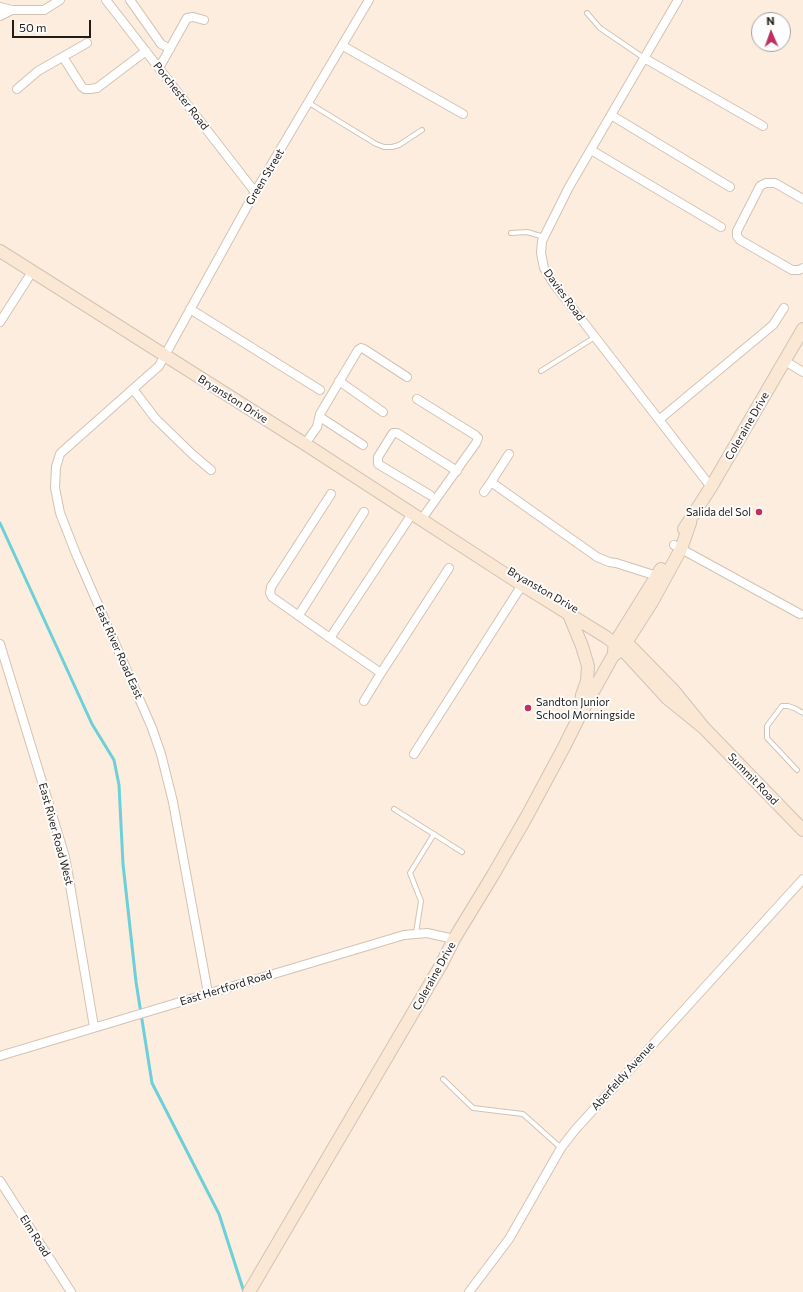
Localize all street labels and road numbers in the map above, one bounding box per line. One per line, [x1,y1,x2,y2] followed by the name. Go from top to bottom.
[150,59,212,133] street label: Porchester Road
[243,146,287,208] street label: Green Street
[541,267,587,323] street label: Davies Road
[196,372,270,426] street label: Bryanston Drive
[722,390,772,462] street label: Coleraine Drive
[505,564,581,616] street label: Bryanston Drive
[92,603,146,701] street label: East River Road East
[725,750,781,808] street label: Summit Road
[36,781,76,887] street label: East River Road West
[410,939,458,1013] street label: Coleraine Drive
[178,968,274,1008] street label: East Hertford Road
[589,1039,657,1113] street label: Aberfeldy Avenue
[17,1213,53,1259] street label: Elm Road

